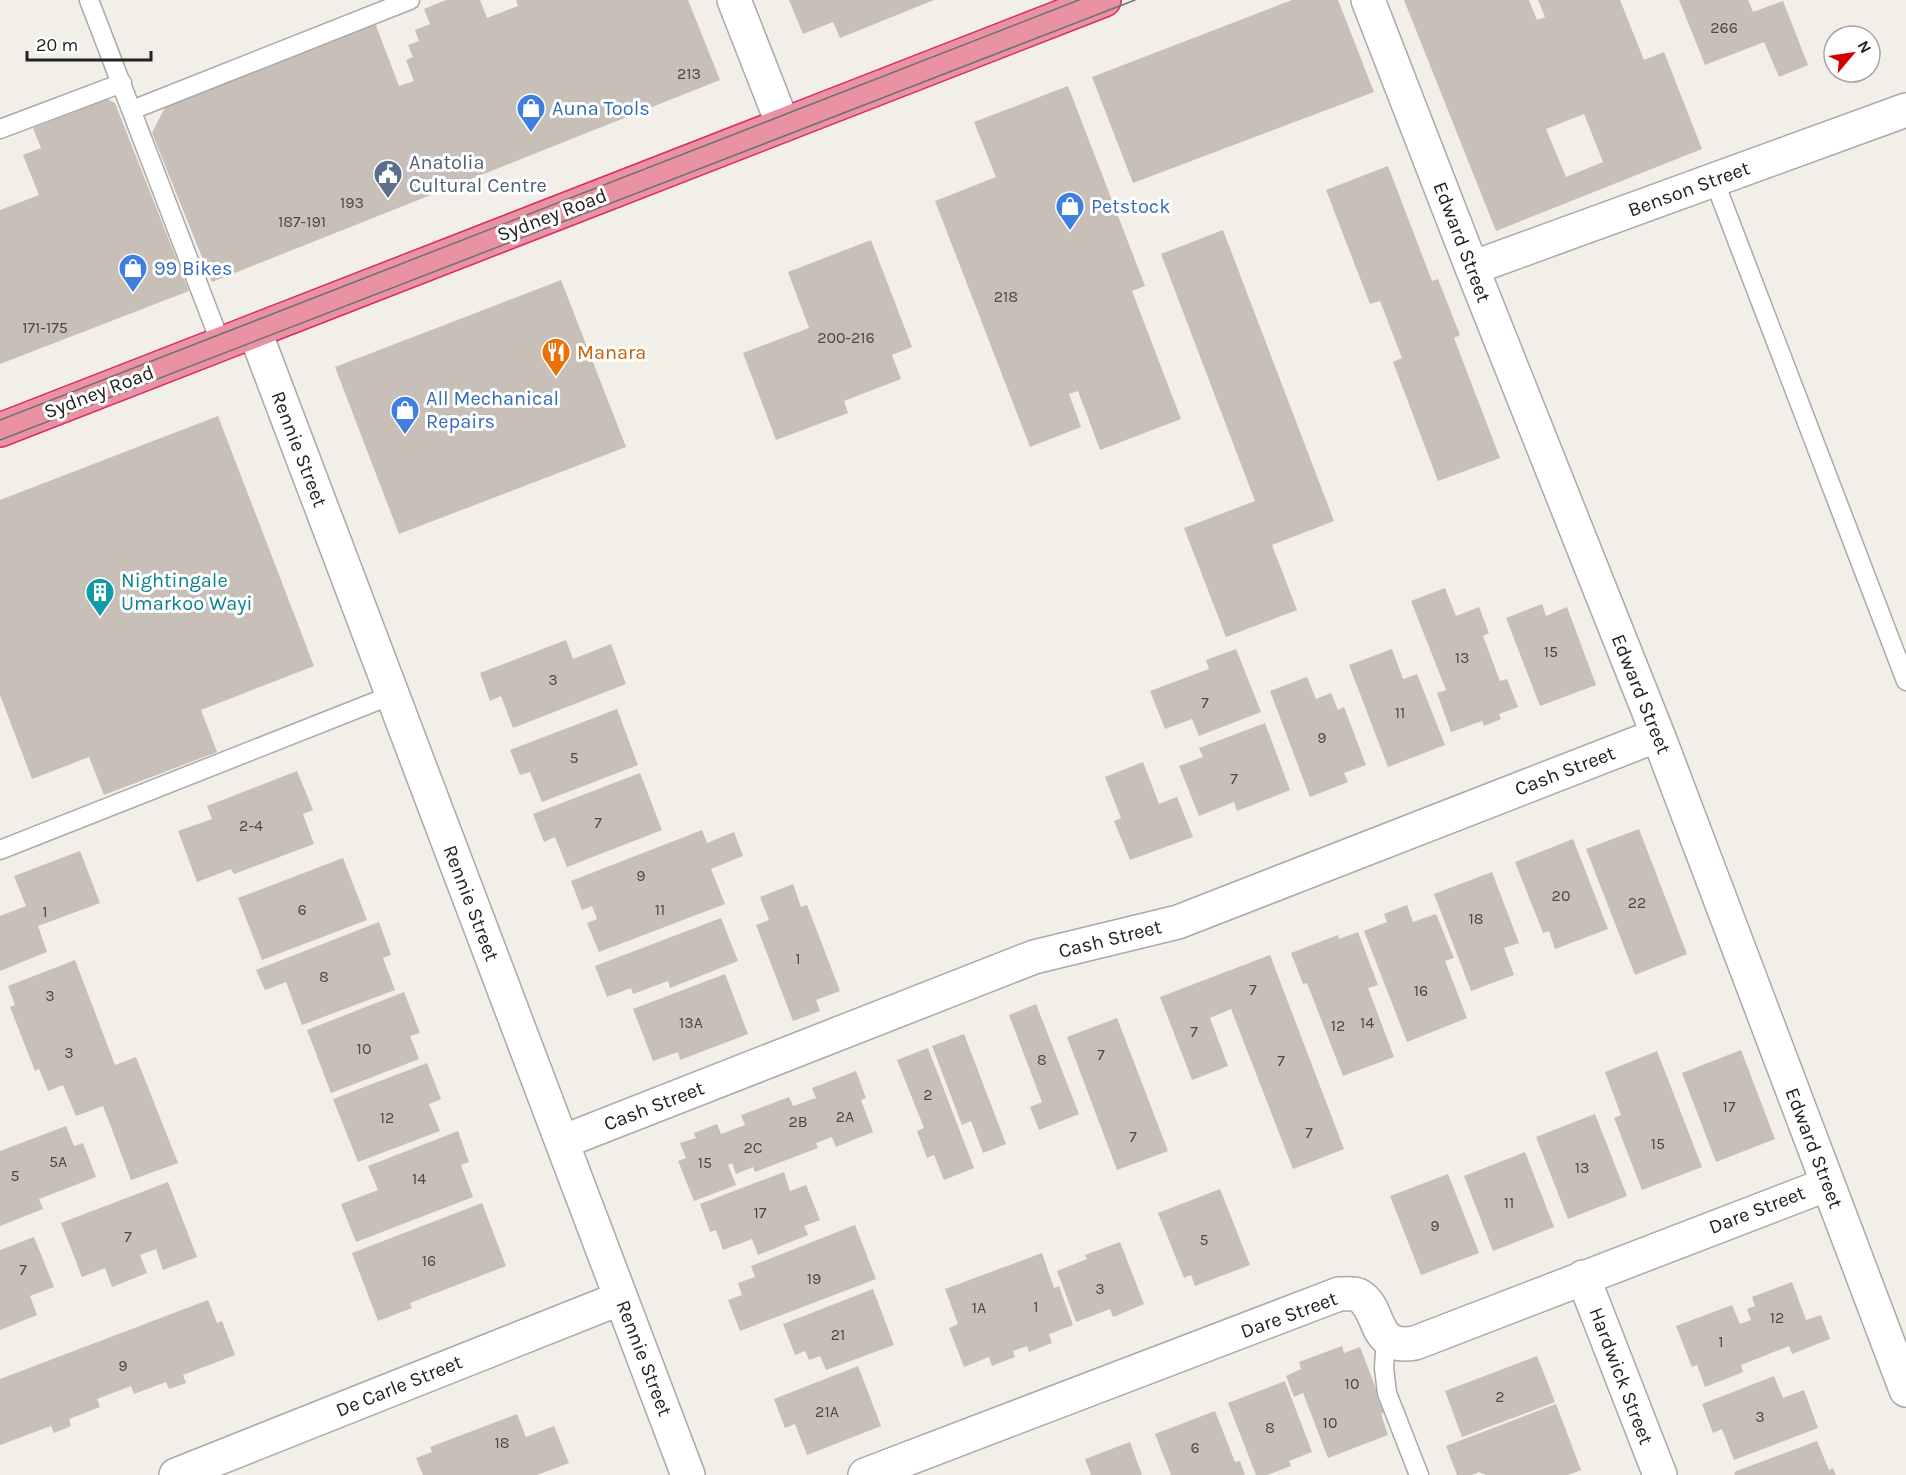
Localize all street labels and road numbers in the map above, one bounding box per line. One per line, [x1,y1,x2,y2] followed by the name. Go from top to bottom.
[1625,156,1753,222] street label: Benson Street
[1428,178,1496,306] street label: Edward Street
[494,184,610,246] street label: Sydney Road
[41,361,157,423] street label: Sydney Road
[266,388,332,511] street label: Rennie Street
[1606,631,1676,758] street label: Edward Street
[1512,741,1619,801] street label: Cash Street
[438,842,504,965] street label: Rennie Street
[1056,915,1164,963] street label: Cash Street
[601,1076,708,1136] street label: Cash Street
[1780,1084,1848,1212] street label: Edward Street
[1706,1181,1809,1239] street label: Dare Street
[1237,1287,1341,1343] street label: Dare Street
[611,1297,677,1420] street label: Rennie Street
[1584,1304,1658,1448] street label: Hardwick Street
[332,1350,466,1422] street label: De Carle Street

